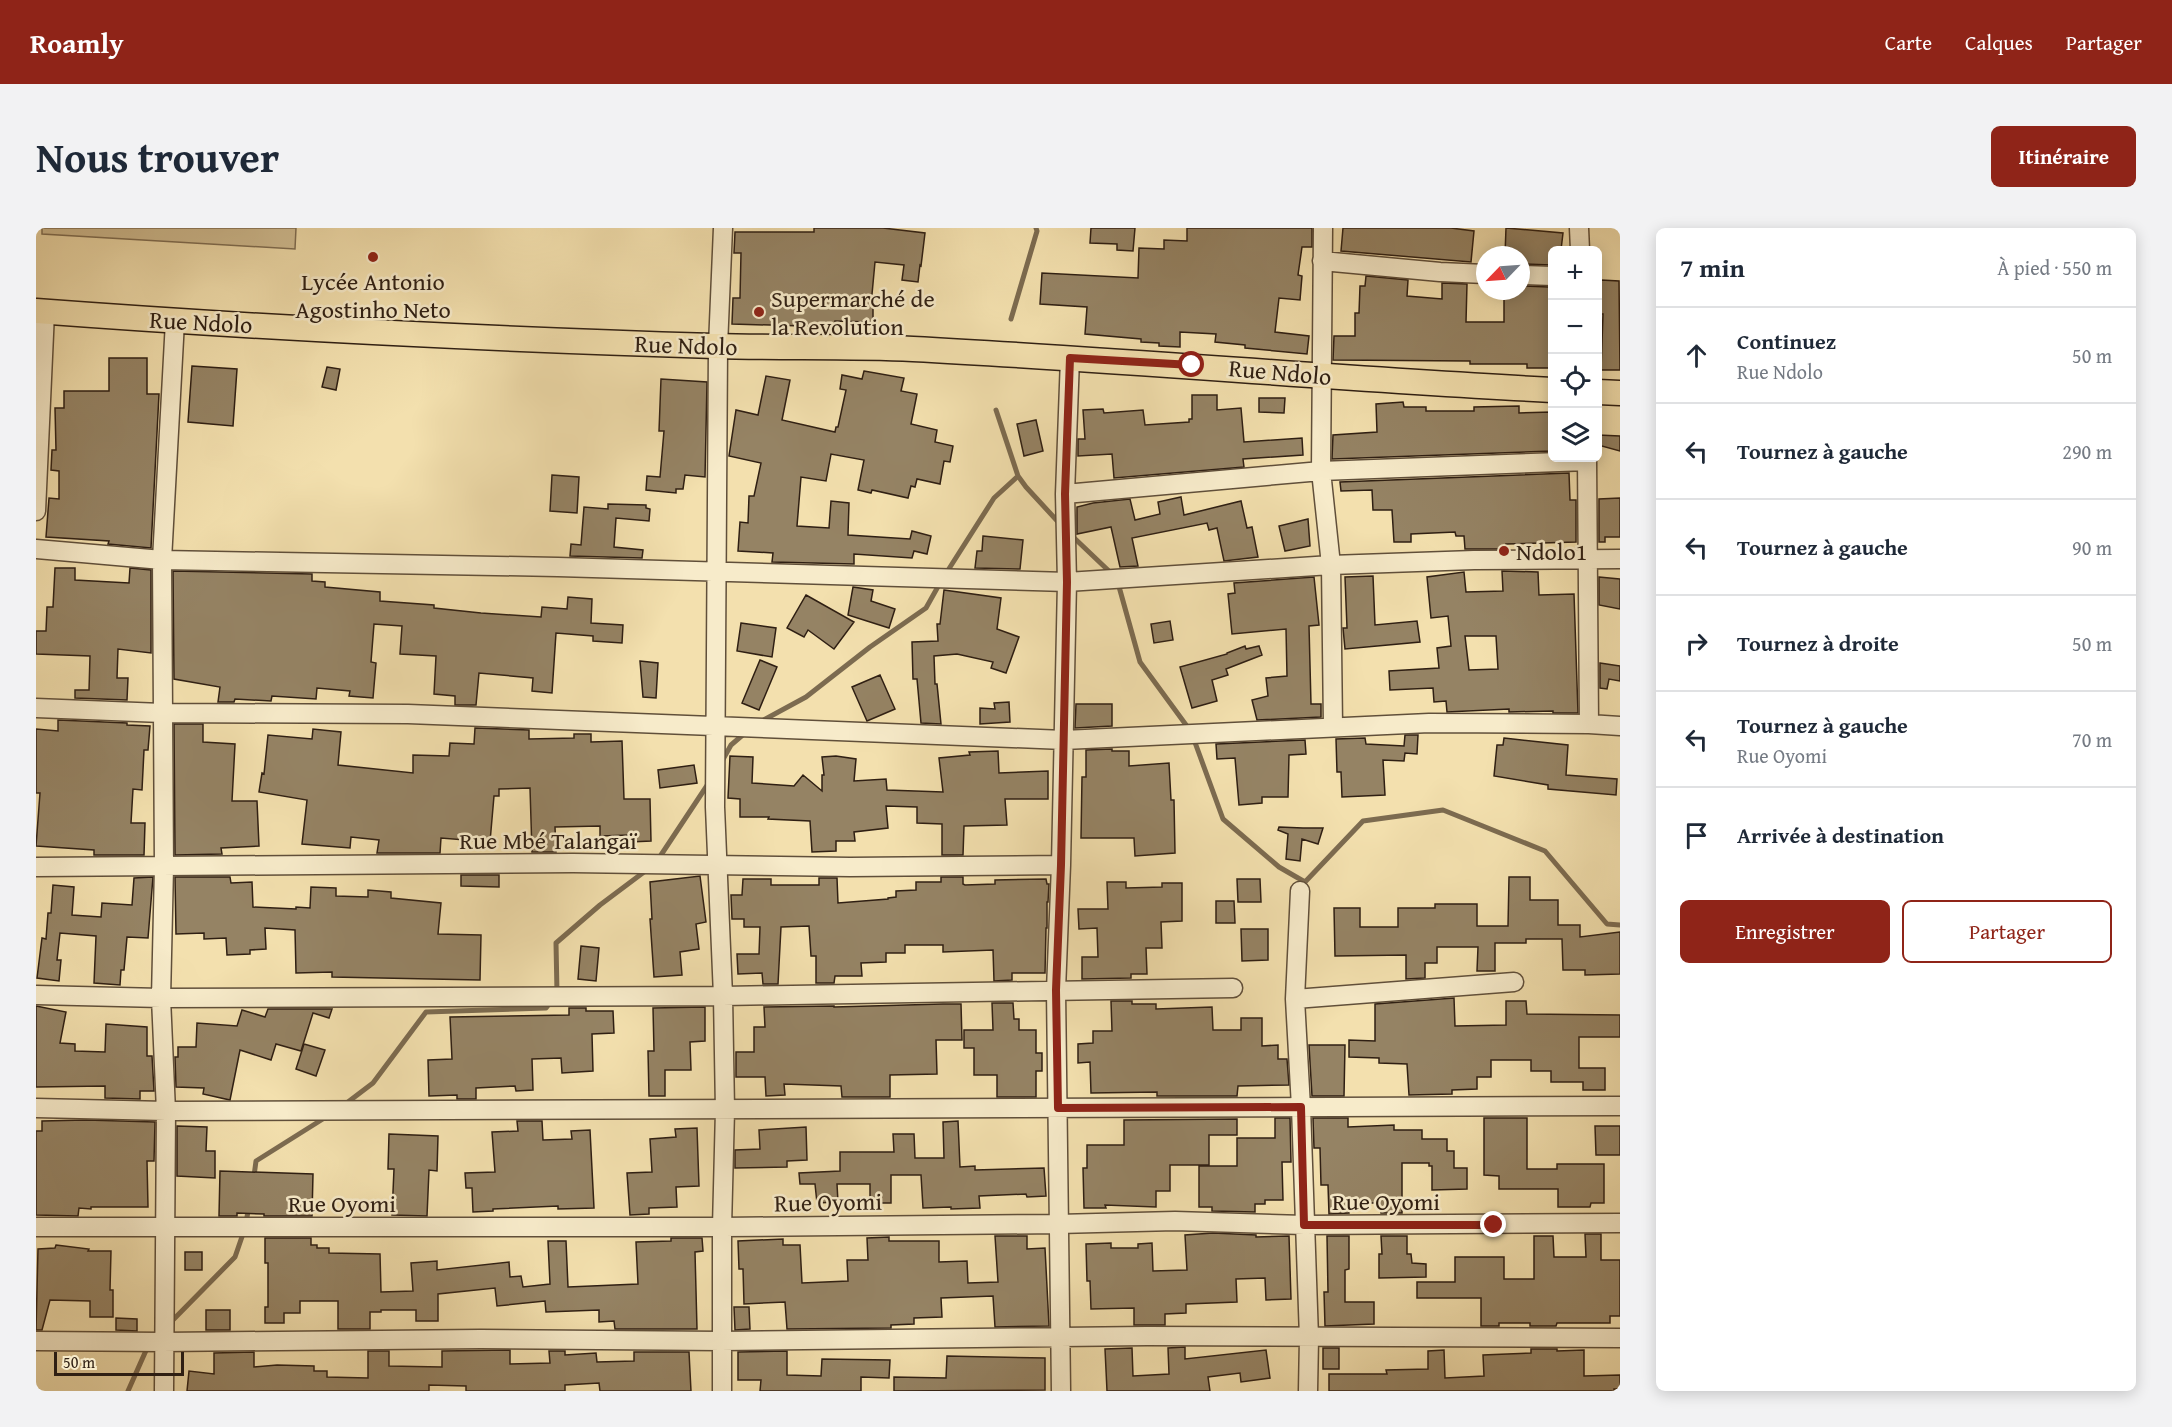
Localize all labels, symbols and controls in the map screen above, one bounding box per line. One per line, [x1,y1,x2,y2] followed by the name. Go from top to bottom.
[30,22,124,63] text: Roamly
[1885,27,1932,58] text: Carte
[1965,27,2033,58] text: Calques
[2066,27,2142,58] text: Partager
[36,126,279,187] text: Nous trouver
[1991,126,2136,187] button: Itinéraire
[1476,246,1530,300] north arrow
[1548,246,1602,462] map controls
[1548,246,1602,300] button: +
[1680,248,1745,287] text: 7 min
[366,250,380,264] marker: Lycée Antonio Agostinho Neto
[1997,253,2112,282] text: À pied · 550 m
[295,264,451,327] place label: Lycée Antonio Agostinho Neto
[771,281,935,344] place label: Supermarché de la Revolution
[1548,300,1602,354] button: −
[149,302,253,342] street label: Rue Ndolo
[752,305,766,319] marker: Supermarché de la Revolution
[1737,325,1836,357] text: Continuez
[634,326,738,364] street label: Rue Ndolo
[1680,339,1713,372] icon: ahead
[2072,341,2112,370] text: 50 m
[1227,350,1333,394] street label: Rue Ndolo
[1178,351,1204,377] route start
[1548,354,1602,408] button: locate
[1737,357,1823,386] text: Rue Ndolo
[1548,408,1602,462] button: layers
[1680,435,1713,468] icon: left
[1737,435,1908,467] text: Tournez à gauche
[2062,437,2112,466] text: 290 m
[1680,531,1713,564] icon: left
[1737,531,1908,563] text: Tournez à gauche
[2072,533,2112,562] text: 90 m
[1516,534,1587,569] place label: Ndolo1
[1497,544,1511,558] marker: Ndolo1
[1680,627,1713,660] icon: right
[1737,627,1899,659] text: Tournez à droite
[2072,629,2112,658] text: 50 m
[1737,709,1908,741] text: Tournez à gauche
[1680,723,1713,756] icon: left
[2072,725,2112,754] text: 70 m
[1737,741,1827,770] text: Rue Oyomi
[1680,819,1713,852] icon: arrive
[1737,819,1944,851] text: Arrivée à destination
[459,823,638,858] street label: Rue Mbé Talangaï
[1680,900,1890,963] button: Enregistrer
[1902,900,2112,963] button: Partager
[774,1184,883,1220] street label: Rue Oyomi
[1332,1184,1440,1219] street label: Rue Oyomi
[288,1186,396,1221] street label: Rue Oyomi
[1480,1211,1506,1237] route end
[54,1349,184,1376] scale bar
[63,1350,95,1374] text: 50 m

